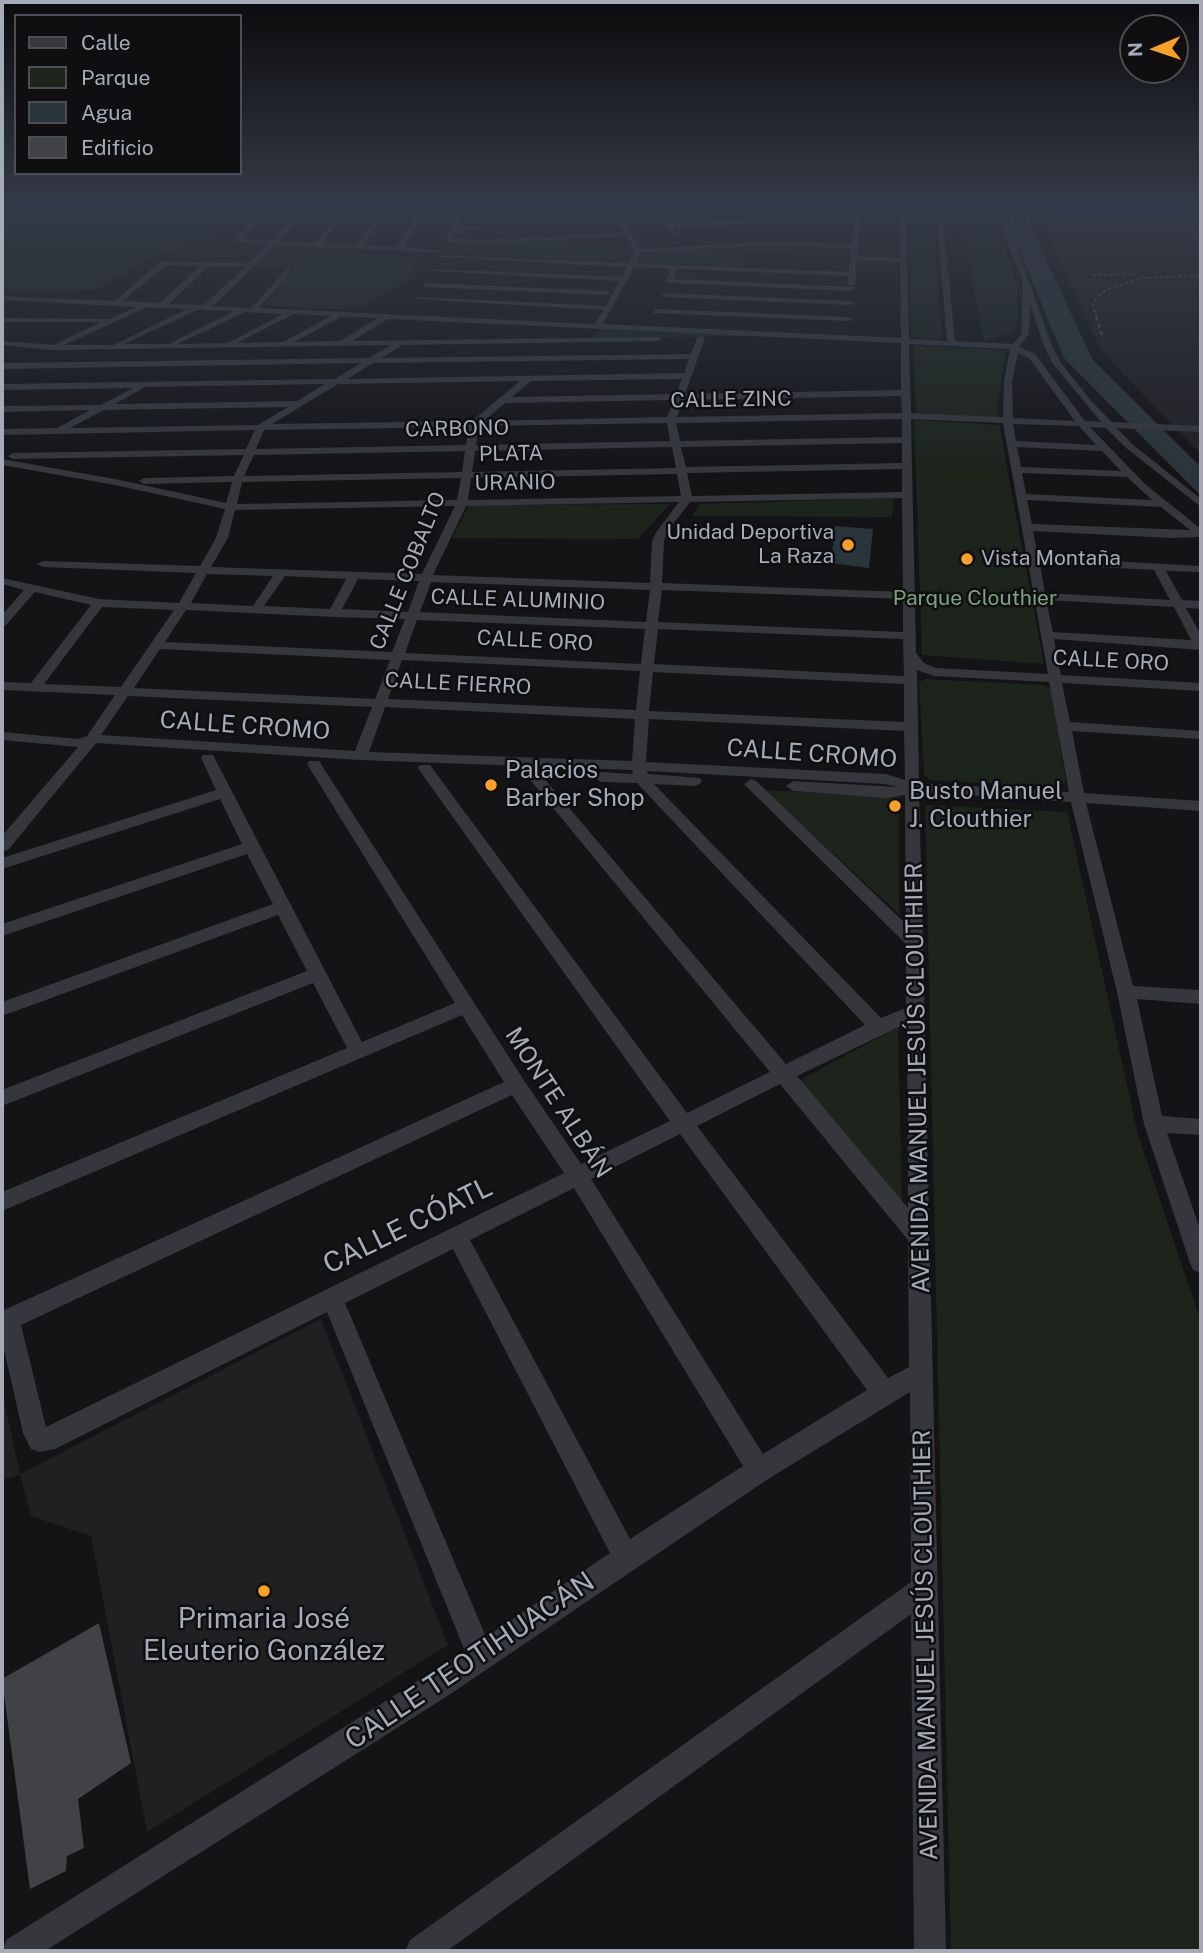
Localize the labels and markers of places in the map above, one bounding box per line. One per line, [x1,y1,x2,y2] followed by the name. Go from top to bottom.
[666,520,834,570] place label: Unidad Deportiva La Raza
[840,537,856,553] marker: Unidad Deportiva La Raza
[981,546,1121,572] place label: Vista Montaña
[959,551,975,567] marker: Vista Montaña
[505,757,645,813] place label: Palacios Barber Shop
[483,777,499,793] marker: Palacios Barber Shop
[909,778,1062,834] place label: Busto Manuel J. Clouthier
[887,798,903,814] marker: Busto Manuel J. Clouthier
[256,1583,272,1599] marker: Primaria José Eleuterio González
[143,1602,385,1668] place label: Primaria José Eleuterio González

